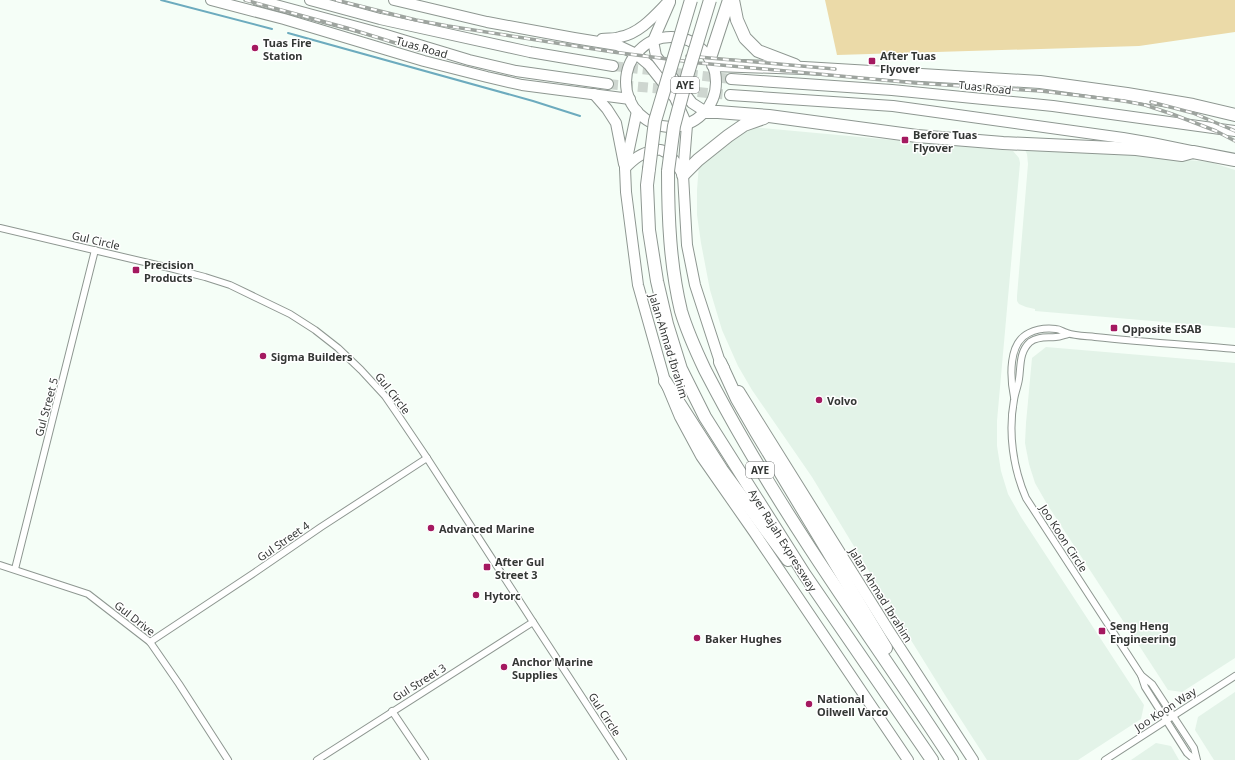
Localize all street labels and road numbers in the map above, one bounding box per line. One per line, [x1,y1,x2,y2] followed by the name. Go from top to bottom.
[394,32,450,62] street label: Tuas Road
[671,77,699,93] road number: AYE
[958,77,1012,97] street label: Tuas Road
[70,227,122,253] street label: Gul Circle
[646,291,692,400] street label: Jalan Ahmad Ibrahim
[372,369,414,417] street label: Gul Circle
[31,376,61,438] street label: Gul Street 5
[746,462,774,478] road number: AYE
[745,486,821,594] street label: Ayer Rajah Expressway
[1036,501,1091,575] street label: Joo Koon Circle
[254,517,313,564] street label: Gul Street 4
[845,544,916,645] street label: Jalan Ahmad Ibrahim
[112,597,158,639] street label: Gul Drive
[389,660,449,704] street label: Gul Street 3
[1130,683,1199,735] street label: Joo Koon Way
[585,689,625,739] street label: Gul Circle

